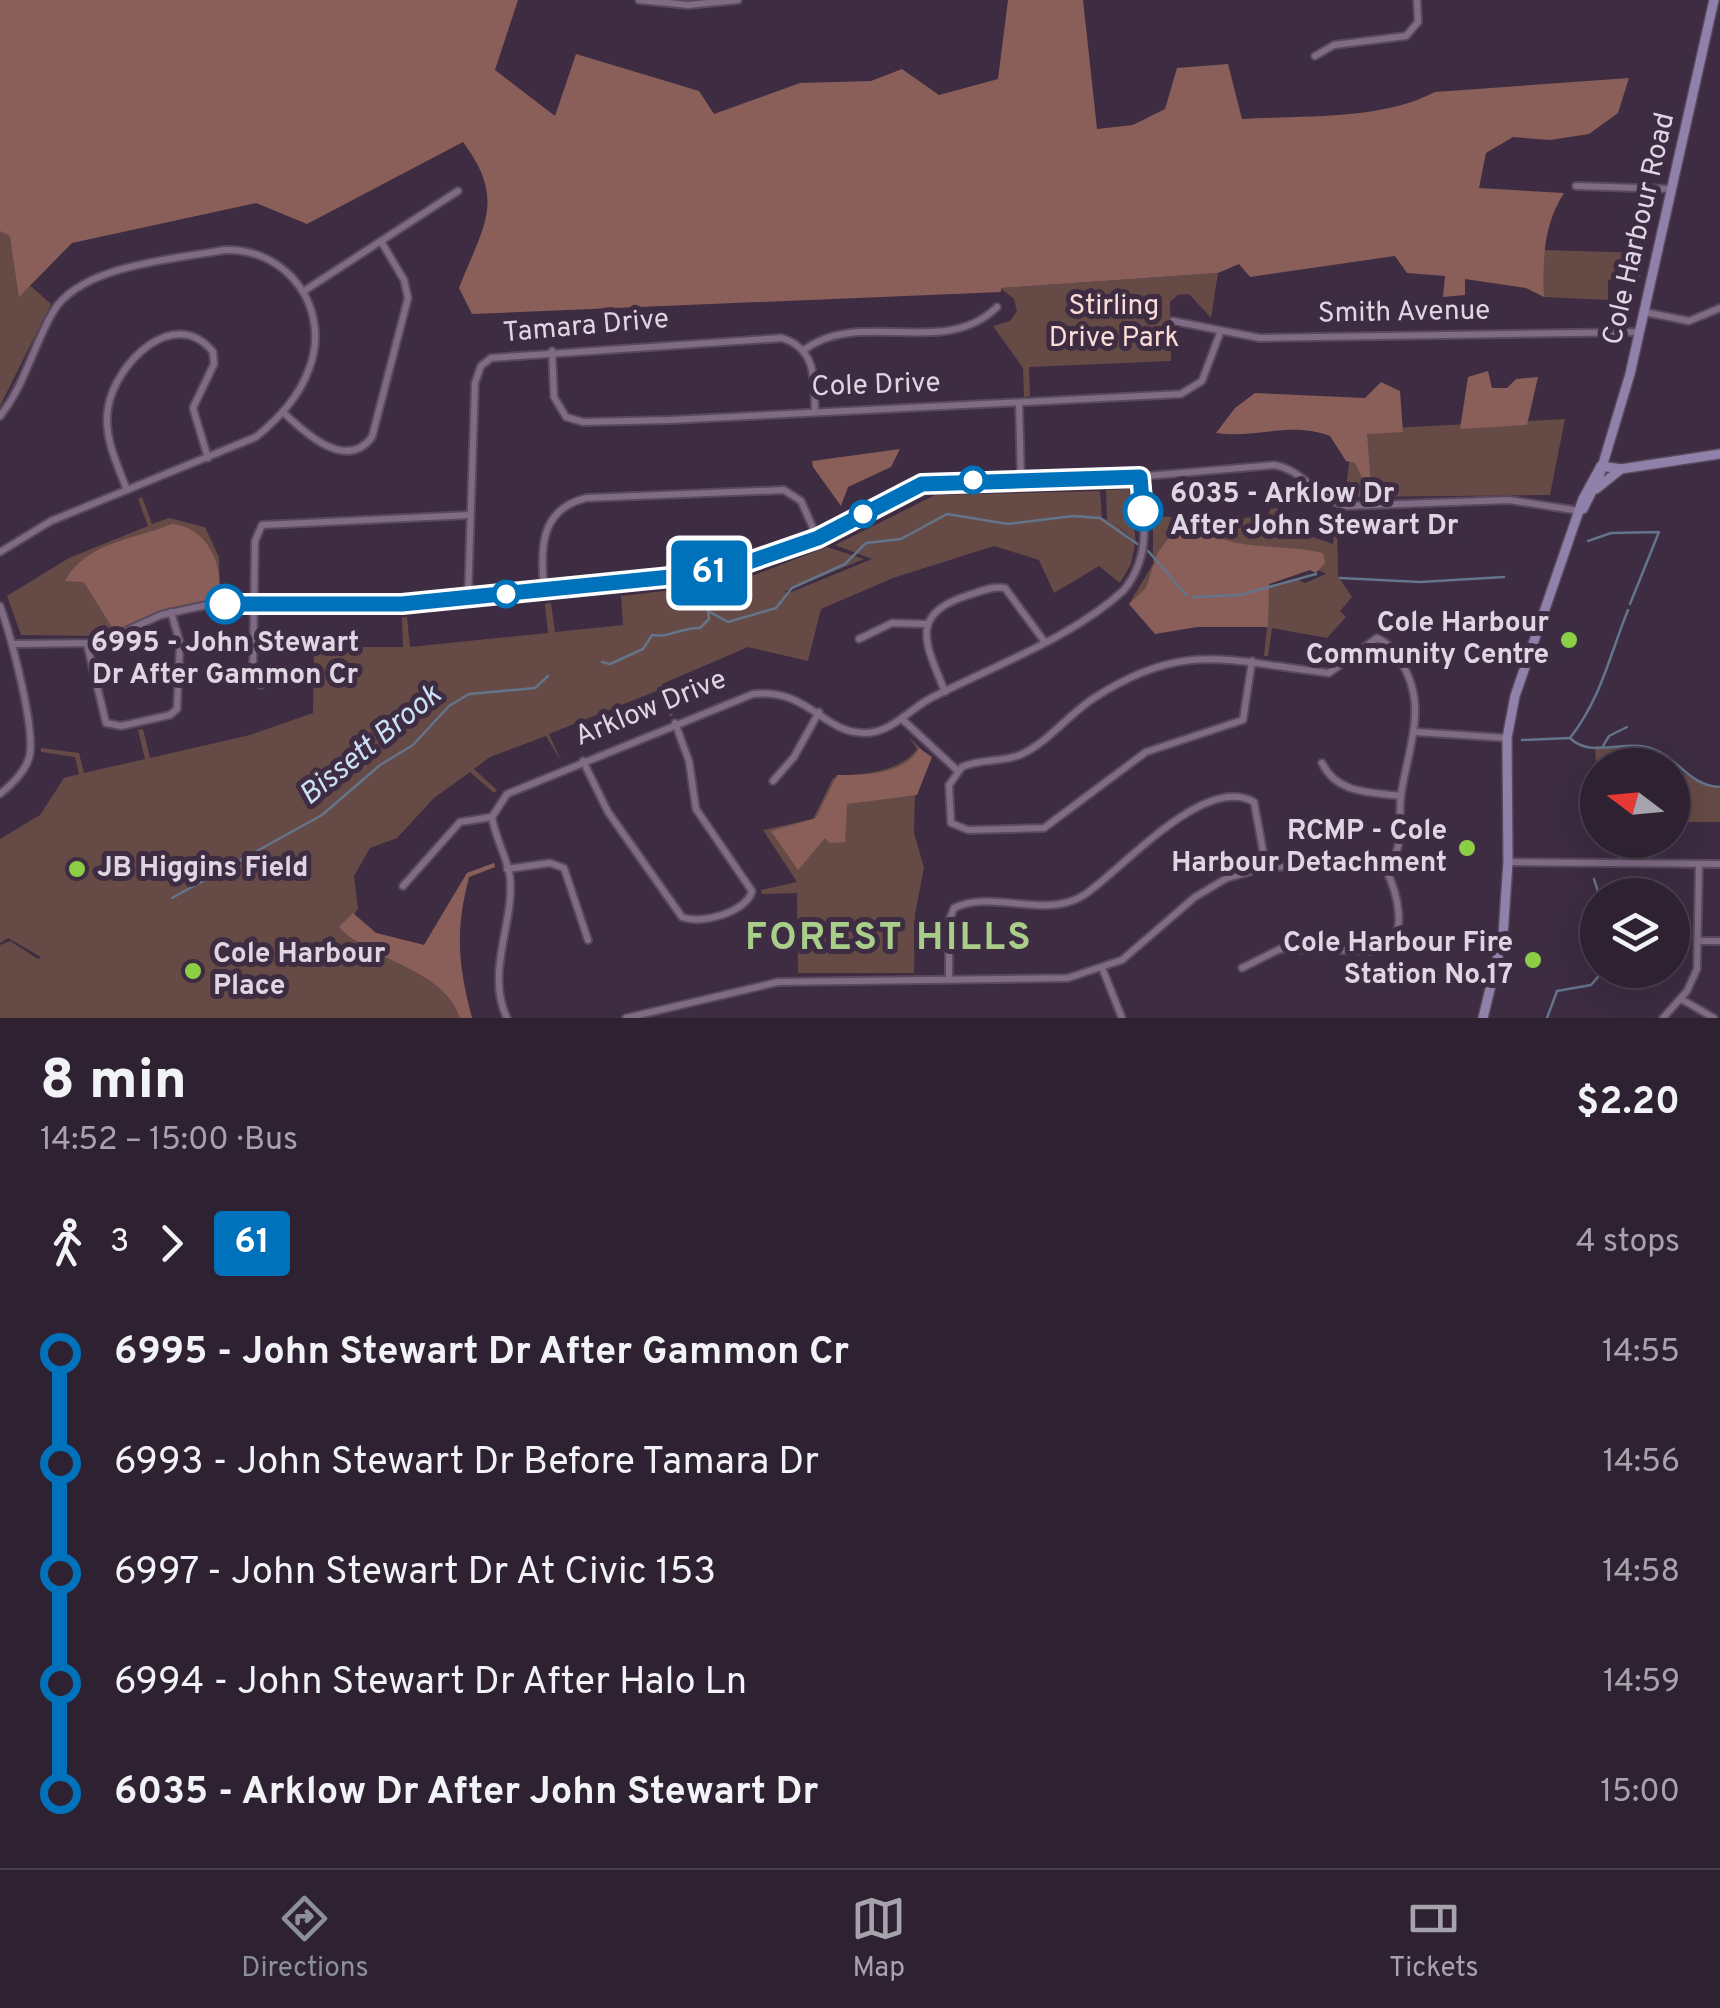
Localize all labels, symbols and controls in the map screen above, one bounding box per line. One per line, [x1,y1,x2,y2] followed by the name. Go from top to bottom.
[1596,109,1684,349] street label: Cole Harbour Road
[1049,289,1179,357] park label: Stirling Drive Park
[1317,293,1491,333] street label: Smith Avenue
[501,302,671,352] street label: Tamara Drive
[811,366,941,406] street label: Cole Drive
[960,467,986,493] unlabelled marker
[1170,477,1459,545] place label: 6035 - Arklow Dr After John Stewart Dr
[1124,492,1162,530] marker: 6035 - Arklow Dr After John Stewart Dr
[850,501,876,527] unlabelled marker
[664,540,754,606] line badge: 61
[691,551,727,595] text: 61
[493,581,519,607] unlabelled marker
[206,585,244,623] marker: 6995 - John Stewart Dr After Gammon Cr
[1306,606,1549,674] place label: Cole Harbour Community Centre
[91,626,359,694] place label: 6995 - John Stewart Dr After Gammon Cr
[1558,629,1580,651] marker: Cole Harbour Community Centre
[570,662,732,756] street label: Arklow Drive
[293,677,450,814] water label: Bissett Brook
[1580,748,1690,858] north arrow
[1580,748,1690,988] map controls
[1171,814,1447,882] place label: RCMP - Cole Harbour Detachment
[1456,837,1478,859] marker: RCMP - Cole Harbour Detachment
[97,851,308,887] place label: JB Higgins Field
[66,858,88,880] marker: JB Higgins Field
[1580,878,1690,988] button: layers
[745,915,1033,964] district label: FOREST HILLS
[1283,926,1513,994] place label: Cole Harbour Fire Station No.17
[213,937,386,1005] place label: Cole Harbour Place
[1522,949,1544,971] marker: Cole Harbour Fire Station No.17
[182,960,204,982] marker: Cole Harbour Place
[40,1048,187,1118] text: 8 min
[1576,1079,1680,1128] text: $2.20
[40,1121,298,1161] text: 14:52 – 15:00 · Bus
[40,1216,95,1271] icon: walk
[144,1216,199,1271] icon: forward
[234,1221,270,1265] text: 61
[110,1223,129,1263] text: 3
[1576,1223,1680,1263] text: 4 stops
[114,1329,849,1378] text: 6995 - John Stewart Dr After Gammon Cr
[1602,1333,1680,1373] text: 14:55
[114,1439,819,1488] text: 6993 - John Stewart Dr Before Tamara Dr
[1603,1443,1680,1483] text: 14:56
[114,1549,716,1598] text: 6997 - John Stewart Dr At Civic 153
[1602,1553,1680,1593] text: 14:58
[114,1659,747,1708] text: 6994 - John Stewart Dr After Halo Ln
[1603,1663,1680,1703] text: 14:59
[114,1769,818,1818] text: 6035 - Arklow Dr After John Stewart Dr
[1600,1773,1680,1813] text: 15:00
[241,1891,369,1987] tab: Directions
[851,1891,906,1987] tab: Map
[1389,1891,1479,1987] tab: Tickets

